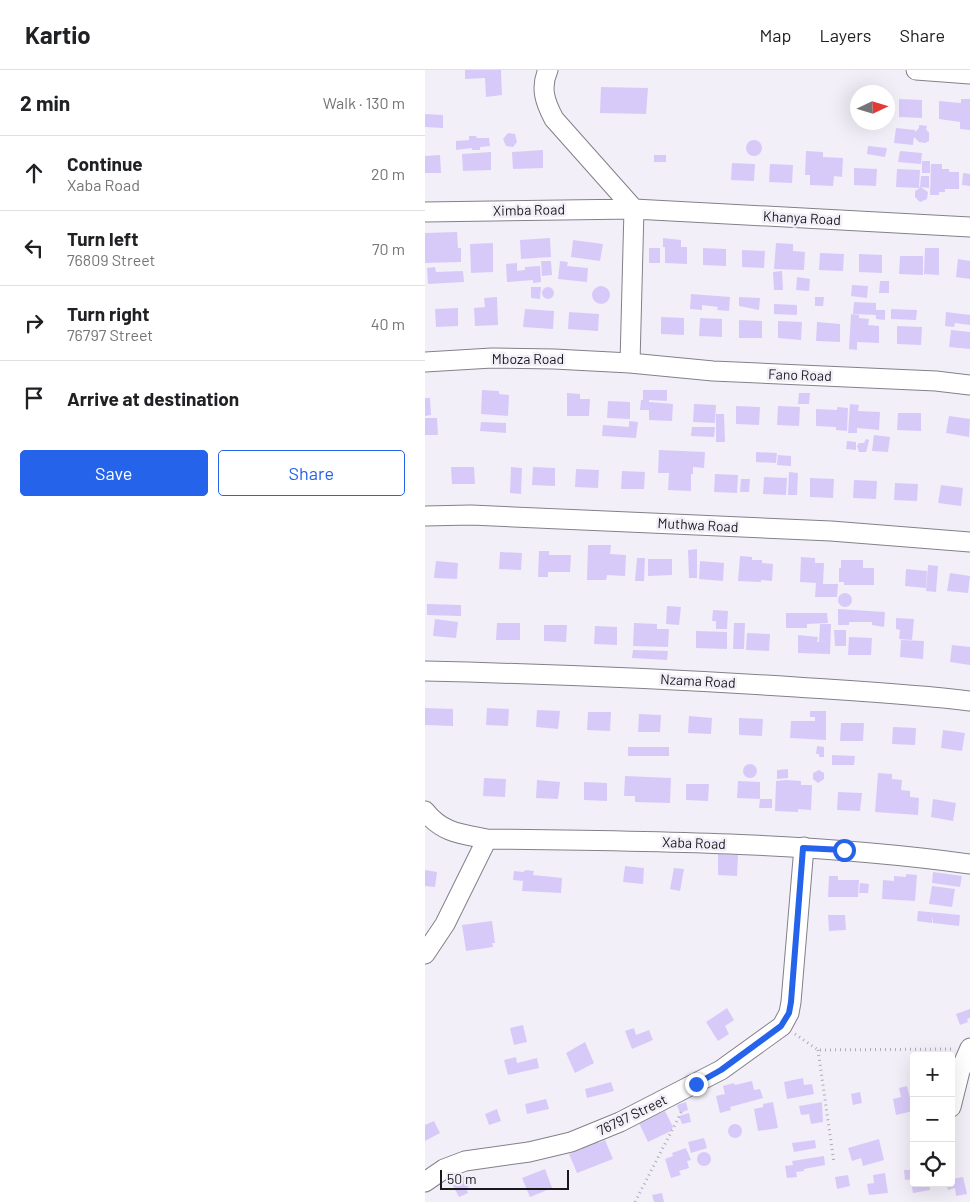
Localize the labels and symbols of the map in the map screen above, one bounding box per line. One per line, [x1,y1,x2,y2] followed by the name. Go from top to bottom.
[850,85,895,130] north arrow
[493,200,565,219] street label: Ximba Road
[763,207,841,228] street label: Khanya Road
[492,350,564,367] street label: Mboza Road
[768,365,832,384] street label: Fano Road
[657,514,739,535] street label: Muthwa Road
[660,670,736,691] street label: Nzama Road
[662,833,726,852] street label: Xaba Road
[833,839,856,862] route start
[685,1073,708,1096] route end
[594,1090,669,1139] street label: 76797 Street
[440,1167,569,1190] scale bar

